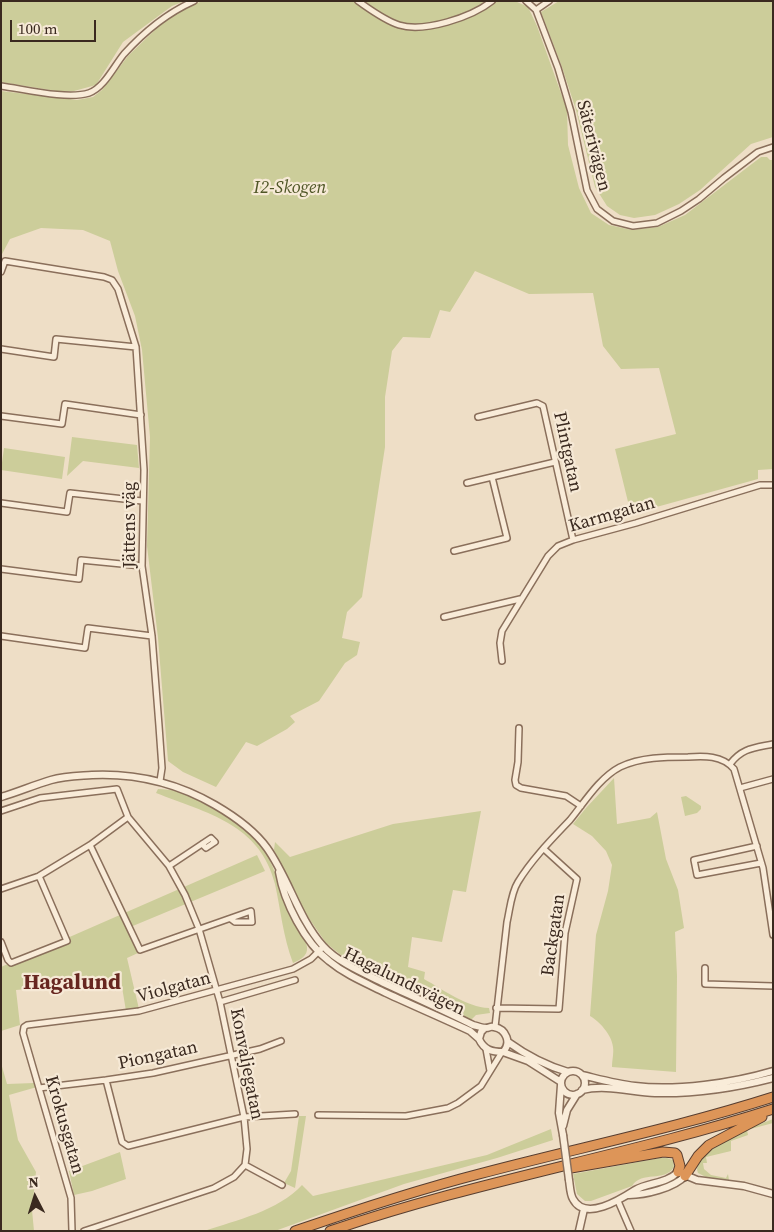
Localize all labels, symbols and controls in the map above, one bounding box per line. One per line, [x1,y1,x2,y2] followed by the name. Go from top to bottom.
[12,10,99,42] scale bar
[18,18,58,39] text: 100 m
[571,98,615,194] street label: Säterivägen
[254,177,326,199] park label: I2-Skogen
[548,410,586,494] street label: Plintgatan
[119,482,141,568] street label: Jättens väg
[566,492,658,538] street label: Karmgatan
[538,892,570,978] street label: Backgatan
[340,943,468,1021] street label: Hagalundsvägen
[135,968,213,1008] street label: Violgatan
[23,970,121,996] district label: Hagalund
[225,1006,267,1122] street label: Konvaljegatan
[116,1037,200,1075] street label: Piongatan
[40,1073,88,1177] street label: Krokusgatan
[10,1172,60,1222] north arrow
[28,1172,40,1192] text: N

